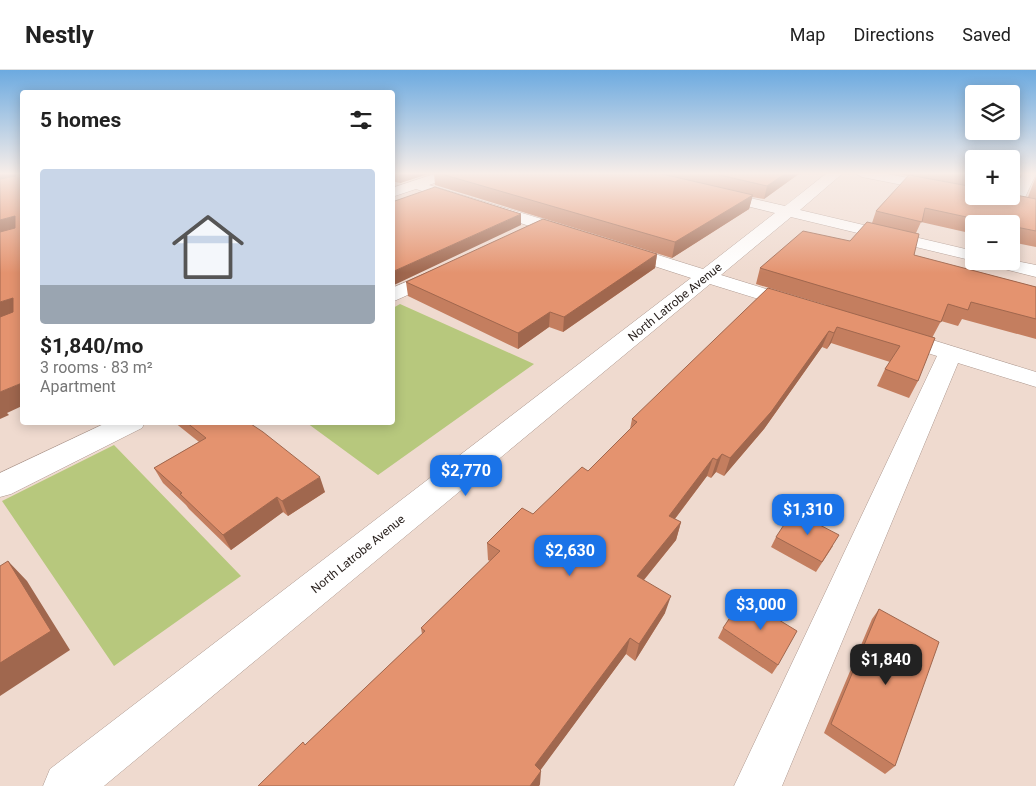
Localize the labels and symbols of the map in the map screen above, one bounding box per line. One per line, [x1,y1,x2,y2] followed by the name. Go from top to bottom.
[625,260,725,344] street label: North Latrobe Avenue
[425,454,507,497] pin: $2,770
[767,494,849,536] pin: $1,310
[308,512,408,596] street label: North Latrobe Avenue
[529,534,611,577] pin: $2,630
[720,588,802,631] pin: $3,000
[845,644,927,686] pin: $1,840

